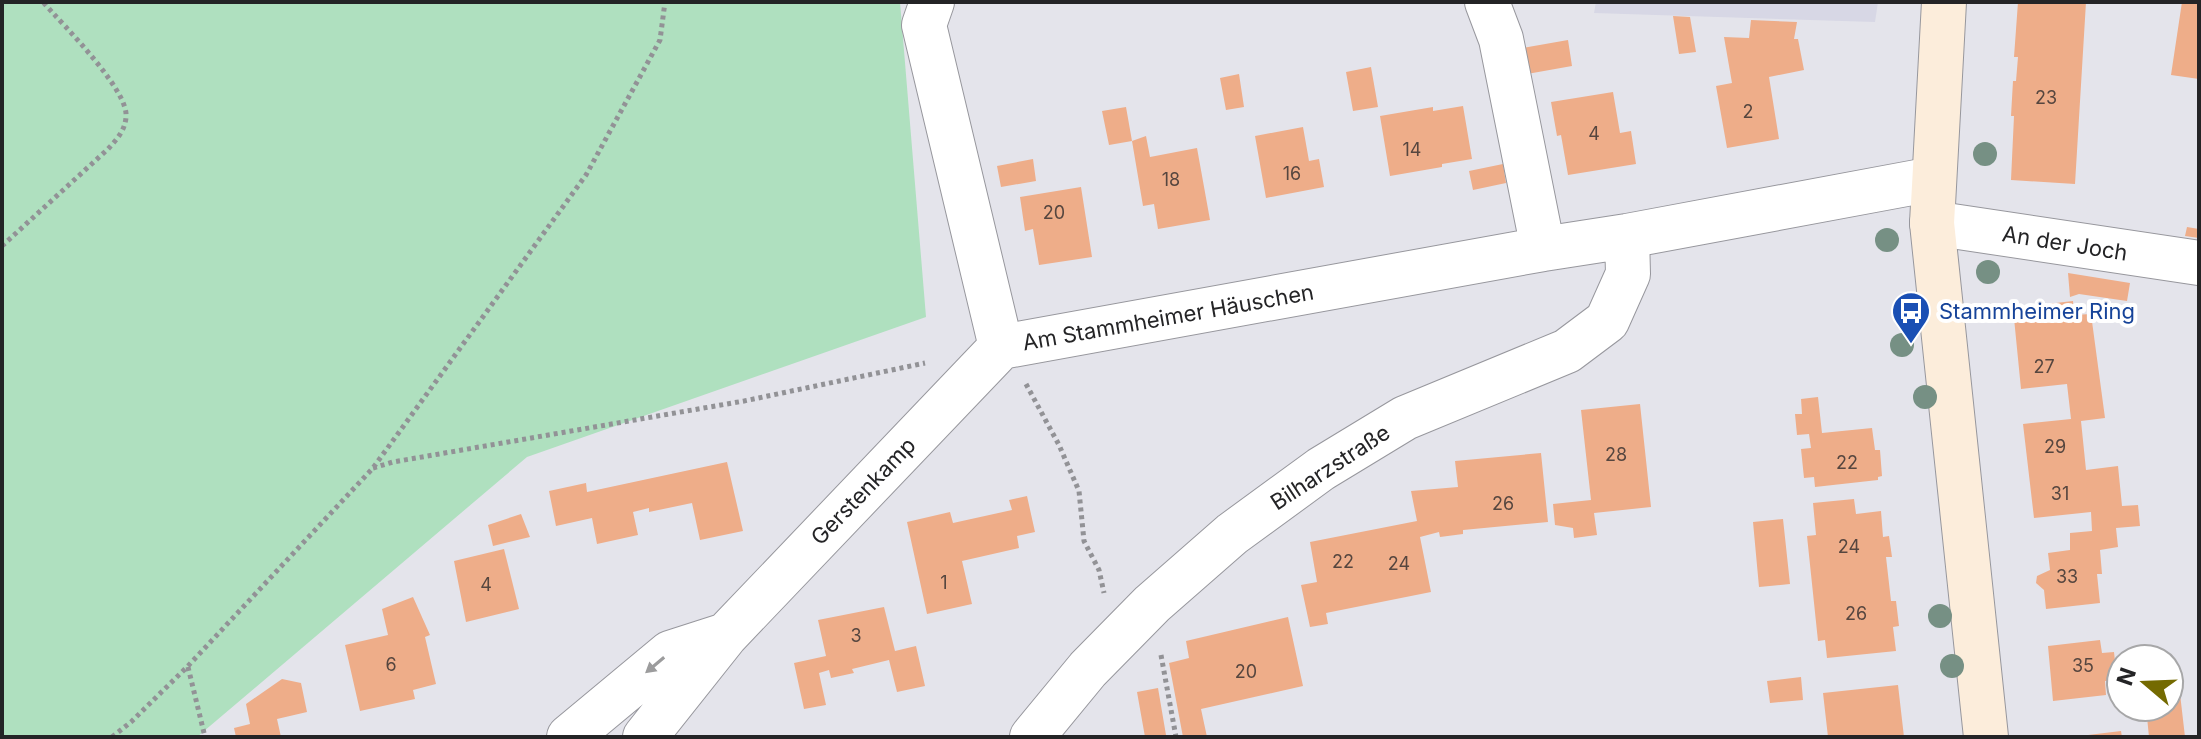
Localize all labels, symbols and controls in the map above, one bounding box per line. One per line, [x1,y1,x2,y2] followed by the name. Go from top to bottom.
[2035,87,2057,108] house number: 23
[1743,101,1753,122] house number: 2
[1588,123,1600,144] house number: 4
[1403,139,1421,160] house number: 14
[1283,163,1301,184] house number: 16
[1162,169,1180,190] house number: 18
[1043,202,1065,223] house number: 20
[2001,220,2129,266] street label: An der Joch
[1020,279,1316,355] street label: Am Stammheimer Häuschen
[1890,290,1932,345] bus stop icon: Stammheimer Ring
[1939,298,2135,324] place label: Stammheimer Ring
[2033,356,2055,377] house number: 27
[1266,419,1394,515] street label: Bilharzstraße
[805,432,921,550] street label: Gerstenkamp
[2044,436,2066,457] house number: 29
[1605,444,1627,465] house number: 28
[1836,452,1858,473] house number: 22
[2051,483,2069,504] house number: 31
[1492,493,1514,514] house number: 26
[1838,536,1860,557] house number: 24
[1332,551,1354,572] house number: 22
[1388,553,1410,574] house number: 24
[2056,566,2078,587] house number: 33
[940,572,948,593] house number: 1
[480,574,492,595] house number: 4
[1845,603,1867,624] house number: 26
[850,625,862,646] house number: 3
[2105,643,2185,723] north arrow
[385,654,397,675] house number: 6
[2072,655,2094,676] house number: 35
[645,656,665,673] one-way arrow
[1235,661,1257,682] house number: 20
[2111,664,2141,689] text: N

